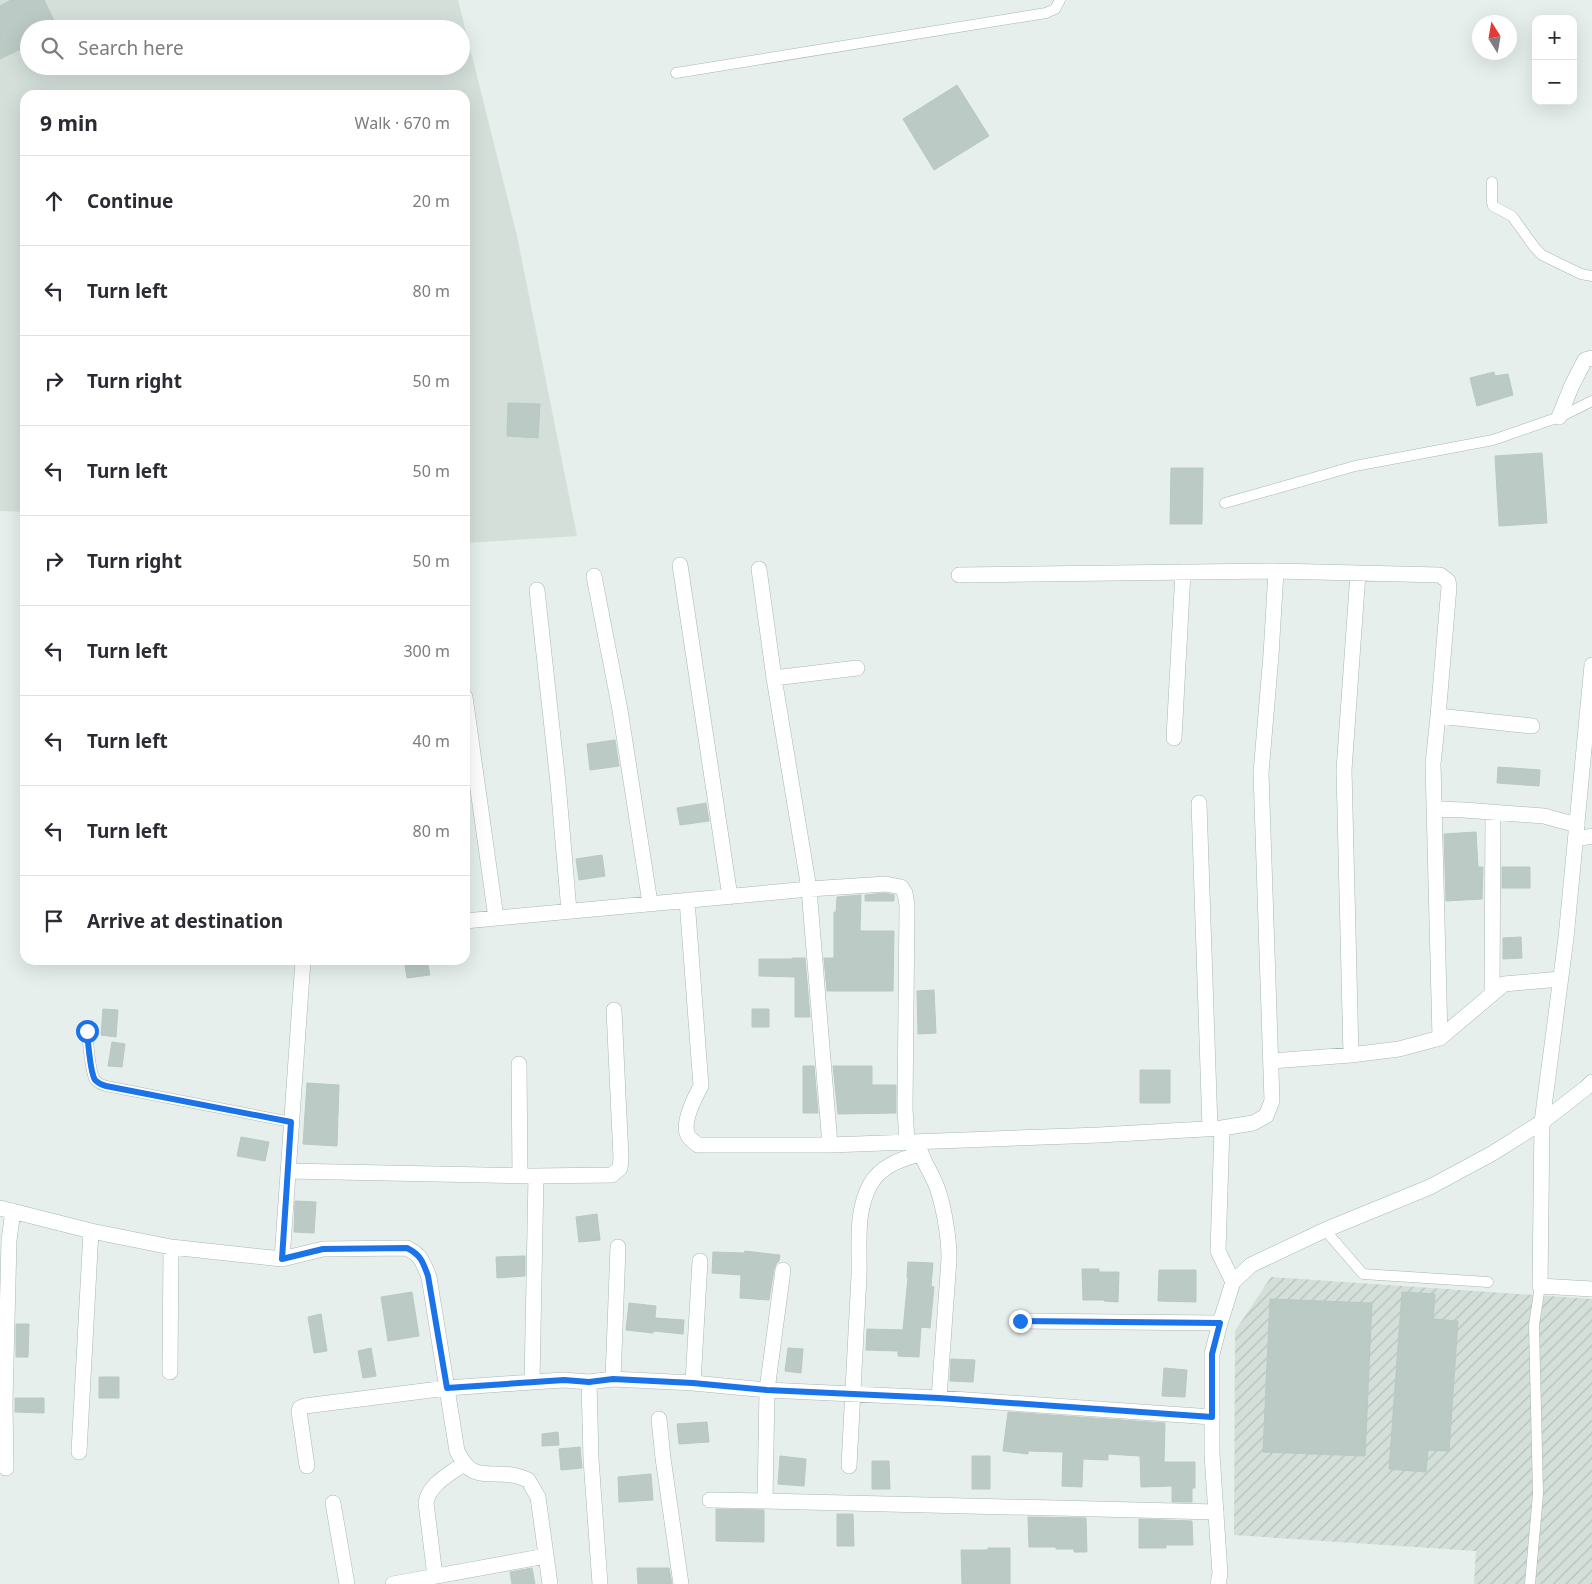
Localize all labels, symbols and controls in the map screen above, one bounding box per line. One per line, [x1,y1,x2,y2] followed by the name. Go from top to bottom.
[1472,15,1517,60] north arrow
[1532,15,1577,105] map controls
[1532,15,1577,60] button: +
[20,20,470,75] search box
[38,34,66,62] icon: search
[78,35,184,61] text: Search here
[1532,60,1577,105] button: −
[40,109,98,137] text: 9 min
[355,112,450,134] text: Walk · 670 m
[40,187,68,215] icon: ahead
[87,188,173,214] text: Continue
[413,190,450,212] text: 20 m
[40,277,68,305] icon: left
[87,278,168,304] text: Turn left
[413,280,450,302] text: 80 m
[40,367,68,395] icon: right
[87,368,182,394] text: Turn right
[413,370,450,392] text: 50 m
[40,457,68,485] icon: left
[87,458,168,484] text: Turn left
[413,460,450,482] text: 50 m
[40,547,68,575] icon: right
[87,548,182,574] text: Turn right
[413,550,450,572] text: 50 m
[40,637,68,665] icon: left
[87,638,168,664] text: Turn left
[403,640,450,662] text: 300 m
[40,727,68,755] icon: left
[87,728,168,754] text: Turn left
[413,730,450,752] text: 40 m
[40,817,68,845] icon: left
[87,818,168,844] text: Turn left
[413,820,450,842] text: 80 m
[40,907,68,935] icon: arrive
[87,908,283,934] text: Arrive at destination
[76,1020,99,1043] route start
[1009,1310,1032,1333] route end

